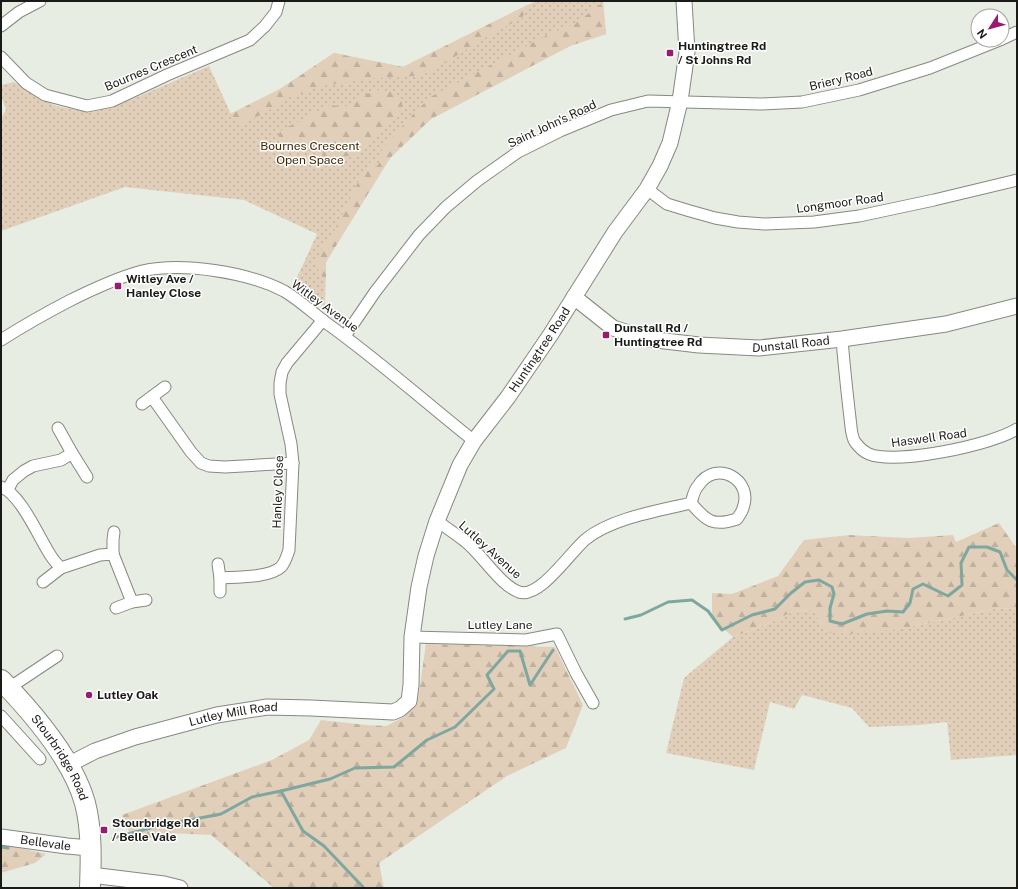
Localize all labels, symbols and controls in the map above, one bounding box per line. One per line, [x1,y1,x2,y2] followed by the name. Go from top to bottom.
[970,8,1010,48] north arrow
[975,27,989,41] text: N
[678,39,766,67] place label: Huntingtree Rd / St Johns Rd
[102,42,200,94] street label: Bournes Crescent
[665,48,675,58] marker: Huntingtree Rd / St Johns Rd
[808,64,874,94] street label: Briery Road
[506,97,598,151] street label: Saint John's Road
[260,139,360,167] park label: Bournes Crescent Open Space
[796,190,884,216] street label: Longmoor Road
[126,272,201,300] place label: Witley Ave / Hanley Close
[289,277,361,335] street label: Witley Avenue
[113,281,123,291] marker: Witley Ave / Hanley Close
[506,305,573,395] street label: Huntingtree Road
[614,321,702,349] place label: Dunstall Rd / Huntingtree Rd
[601,330,611,340] marker: Dunstall Rd / Huntingtree Rd
[752,333,830,355] street label: Dunstall Road
[890,426,968,450] street label: Haswell Road
[270,455,286,529] street label: Hanley Close
[456,518,524,582] street label: Lutley Avenue
[467,618,533,632] street label: Lutley Lane
[97,688,159,702] place label: Lutley Oak
[84,690,94,700] marker: Lutley Oak
[187,700,278,729] street label: Lutley Mill Road
[28,712,91,802] street label: Stourbridge Road
[112,816,199,844] place label: Stourbridge Rd / Belle Vale
[99,825,109,835] marker: Stourbridge Rd / Belle Vale
[19,833,72,853] street label: Bellevale

